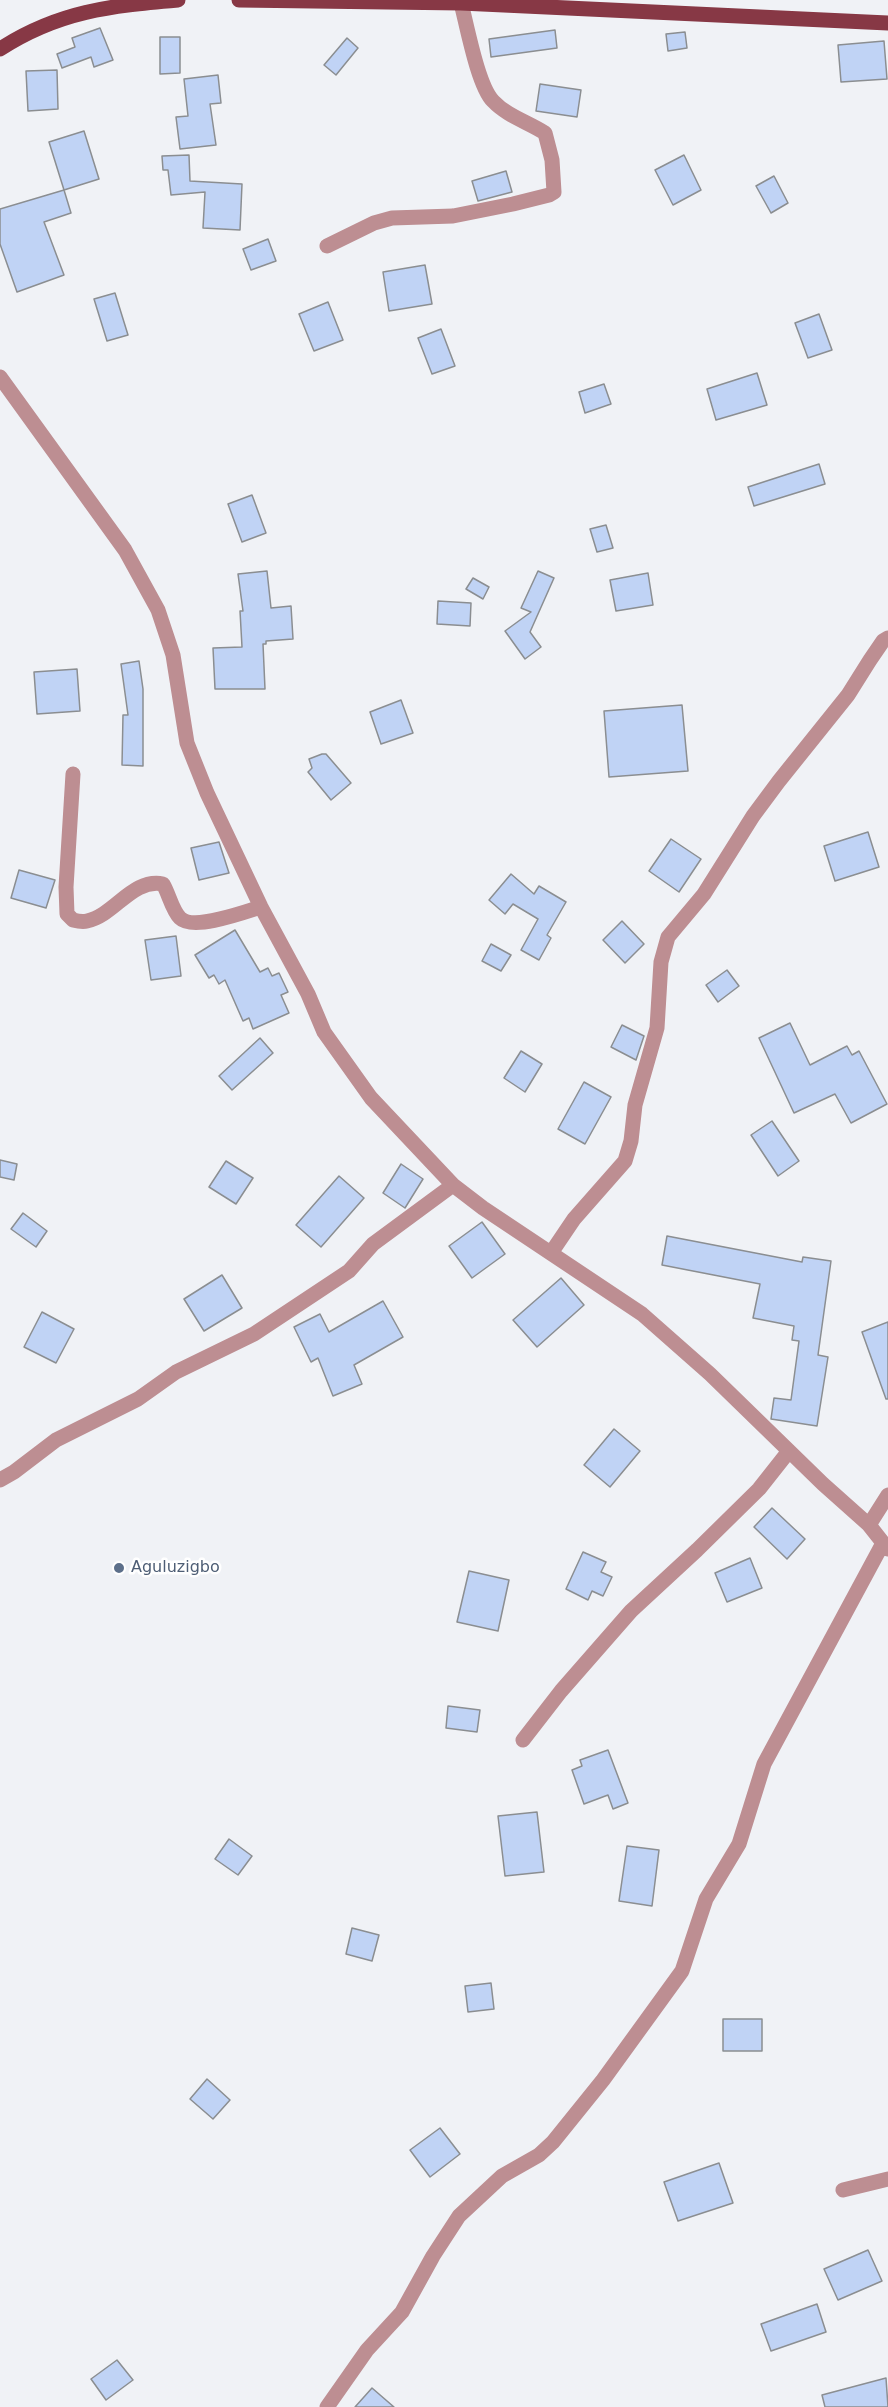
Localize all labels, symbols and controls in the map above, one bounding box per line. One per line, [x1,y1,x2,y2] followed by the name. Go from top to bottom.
[131,1558,220,1578] place label: Aguluzigbo
[112,1561,126,1575] marker: Aguluzigbo

